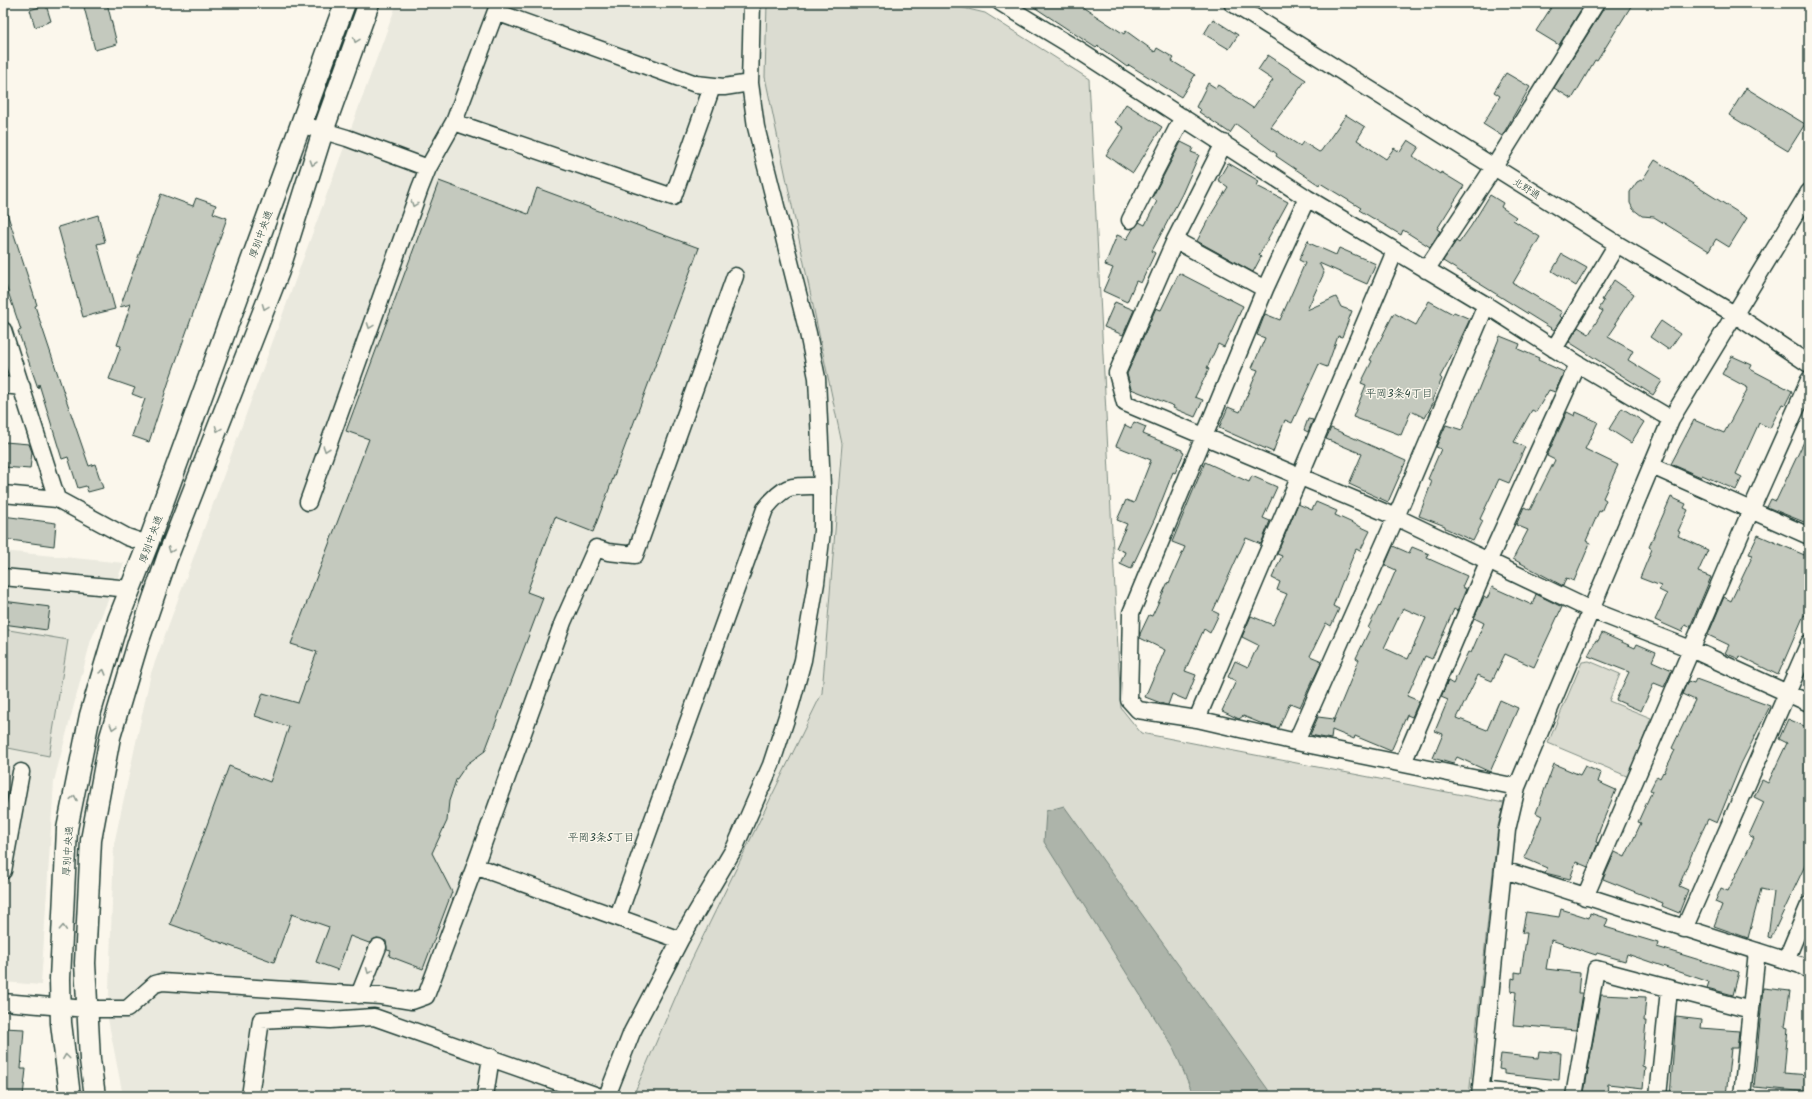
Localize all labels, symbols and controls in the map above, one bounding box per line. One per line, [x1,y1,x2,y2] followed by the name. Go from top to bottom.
[352,36,361,43] one-way arrow
[310,159,318,166] one-way arrow
[1510,174,1543,204] street label: 北野通
[410,201,418,208] one-way arrow
[245,208,277,261] street label: 厚別中央通
[261,304,269,311] one-way arrow
[366,323,375,330] one-way arrow
[1365,385,1433,403] district label: 平岡3条4丁目
[214,425,222,432] one-way arrow
[322,445,331,452] one-way arrow
[135,513,167,566] street label: 厚別中央通
[167,546,175,553] one-way arrow
[98,669,107,676] one-way arrow
[109,723,118,730] one-way arrow
[69,795,77,802] one-way arrow
[58,826,78,877] street label: 厚別中央通
[567,829,635,847] district label: 平岡3条5丁目
[58,925,67,931] one-way arrow
[365,967,373,974] one-way arrow
[61,1054,70,1060] one-way arrow

